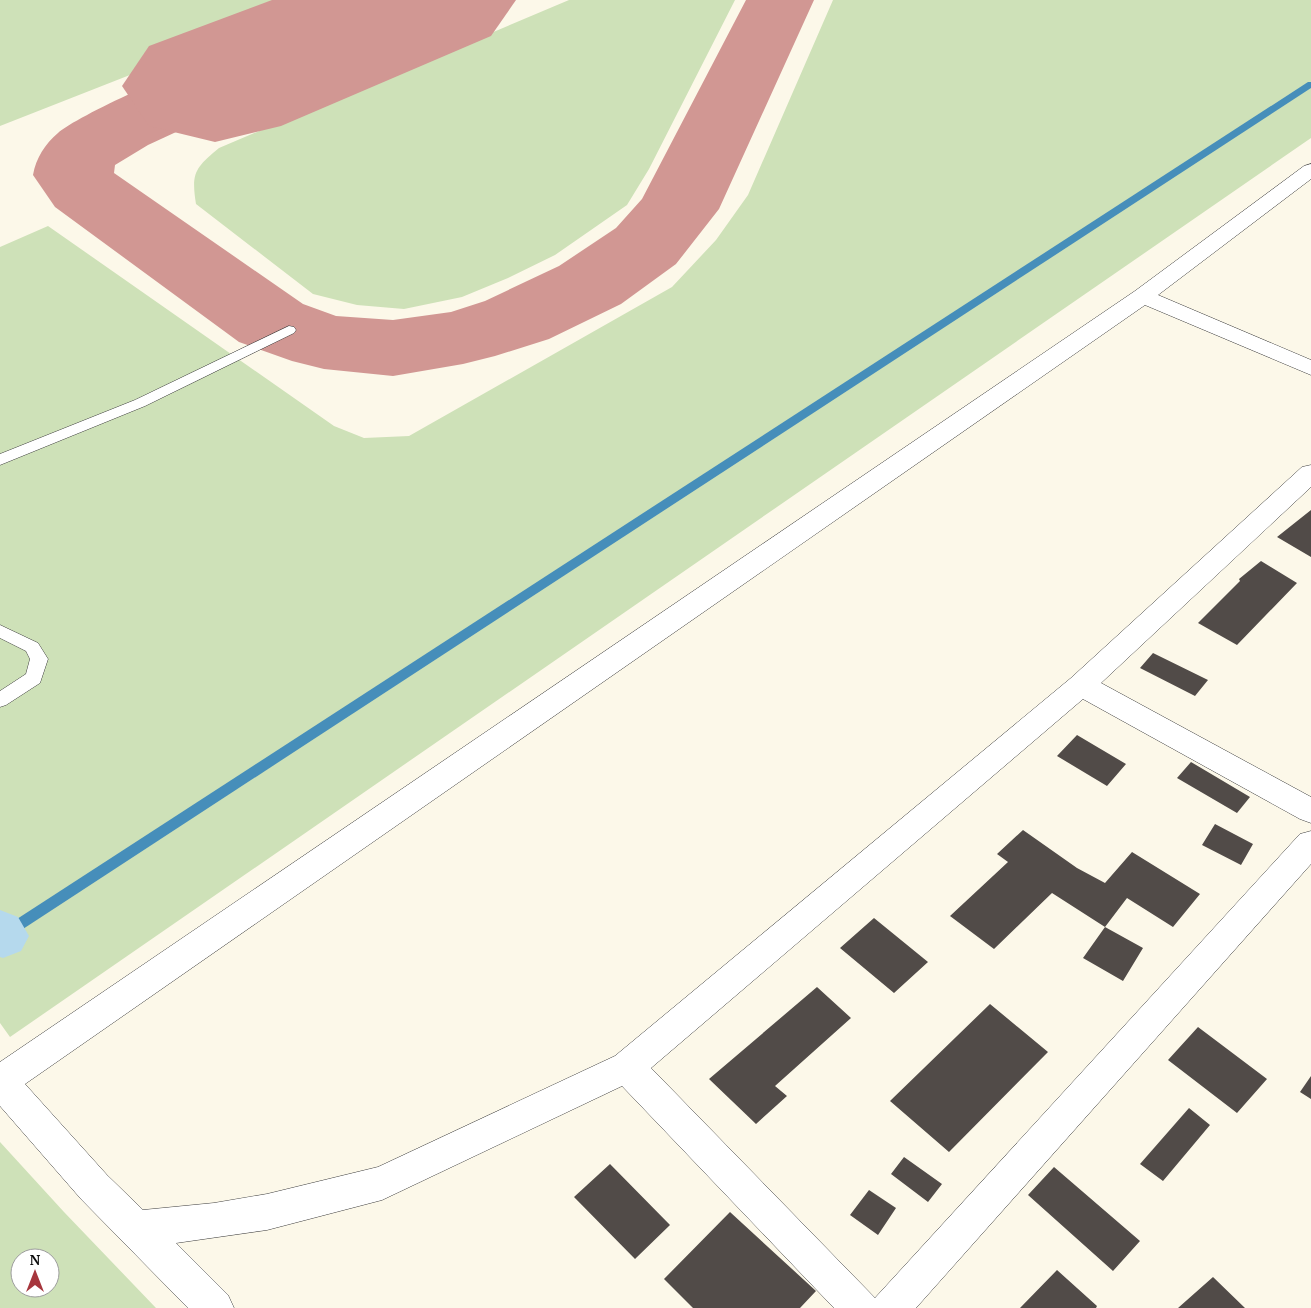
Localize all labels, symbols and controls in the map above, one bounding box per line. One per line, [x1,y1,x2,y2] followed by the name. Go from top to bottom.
[10,1248,60,1298] north arrow
[30,1250,41,1269] text: N

